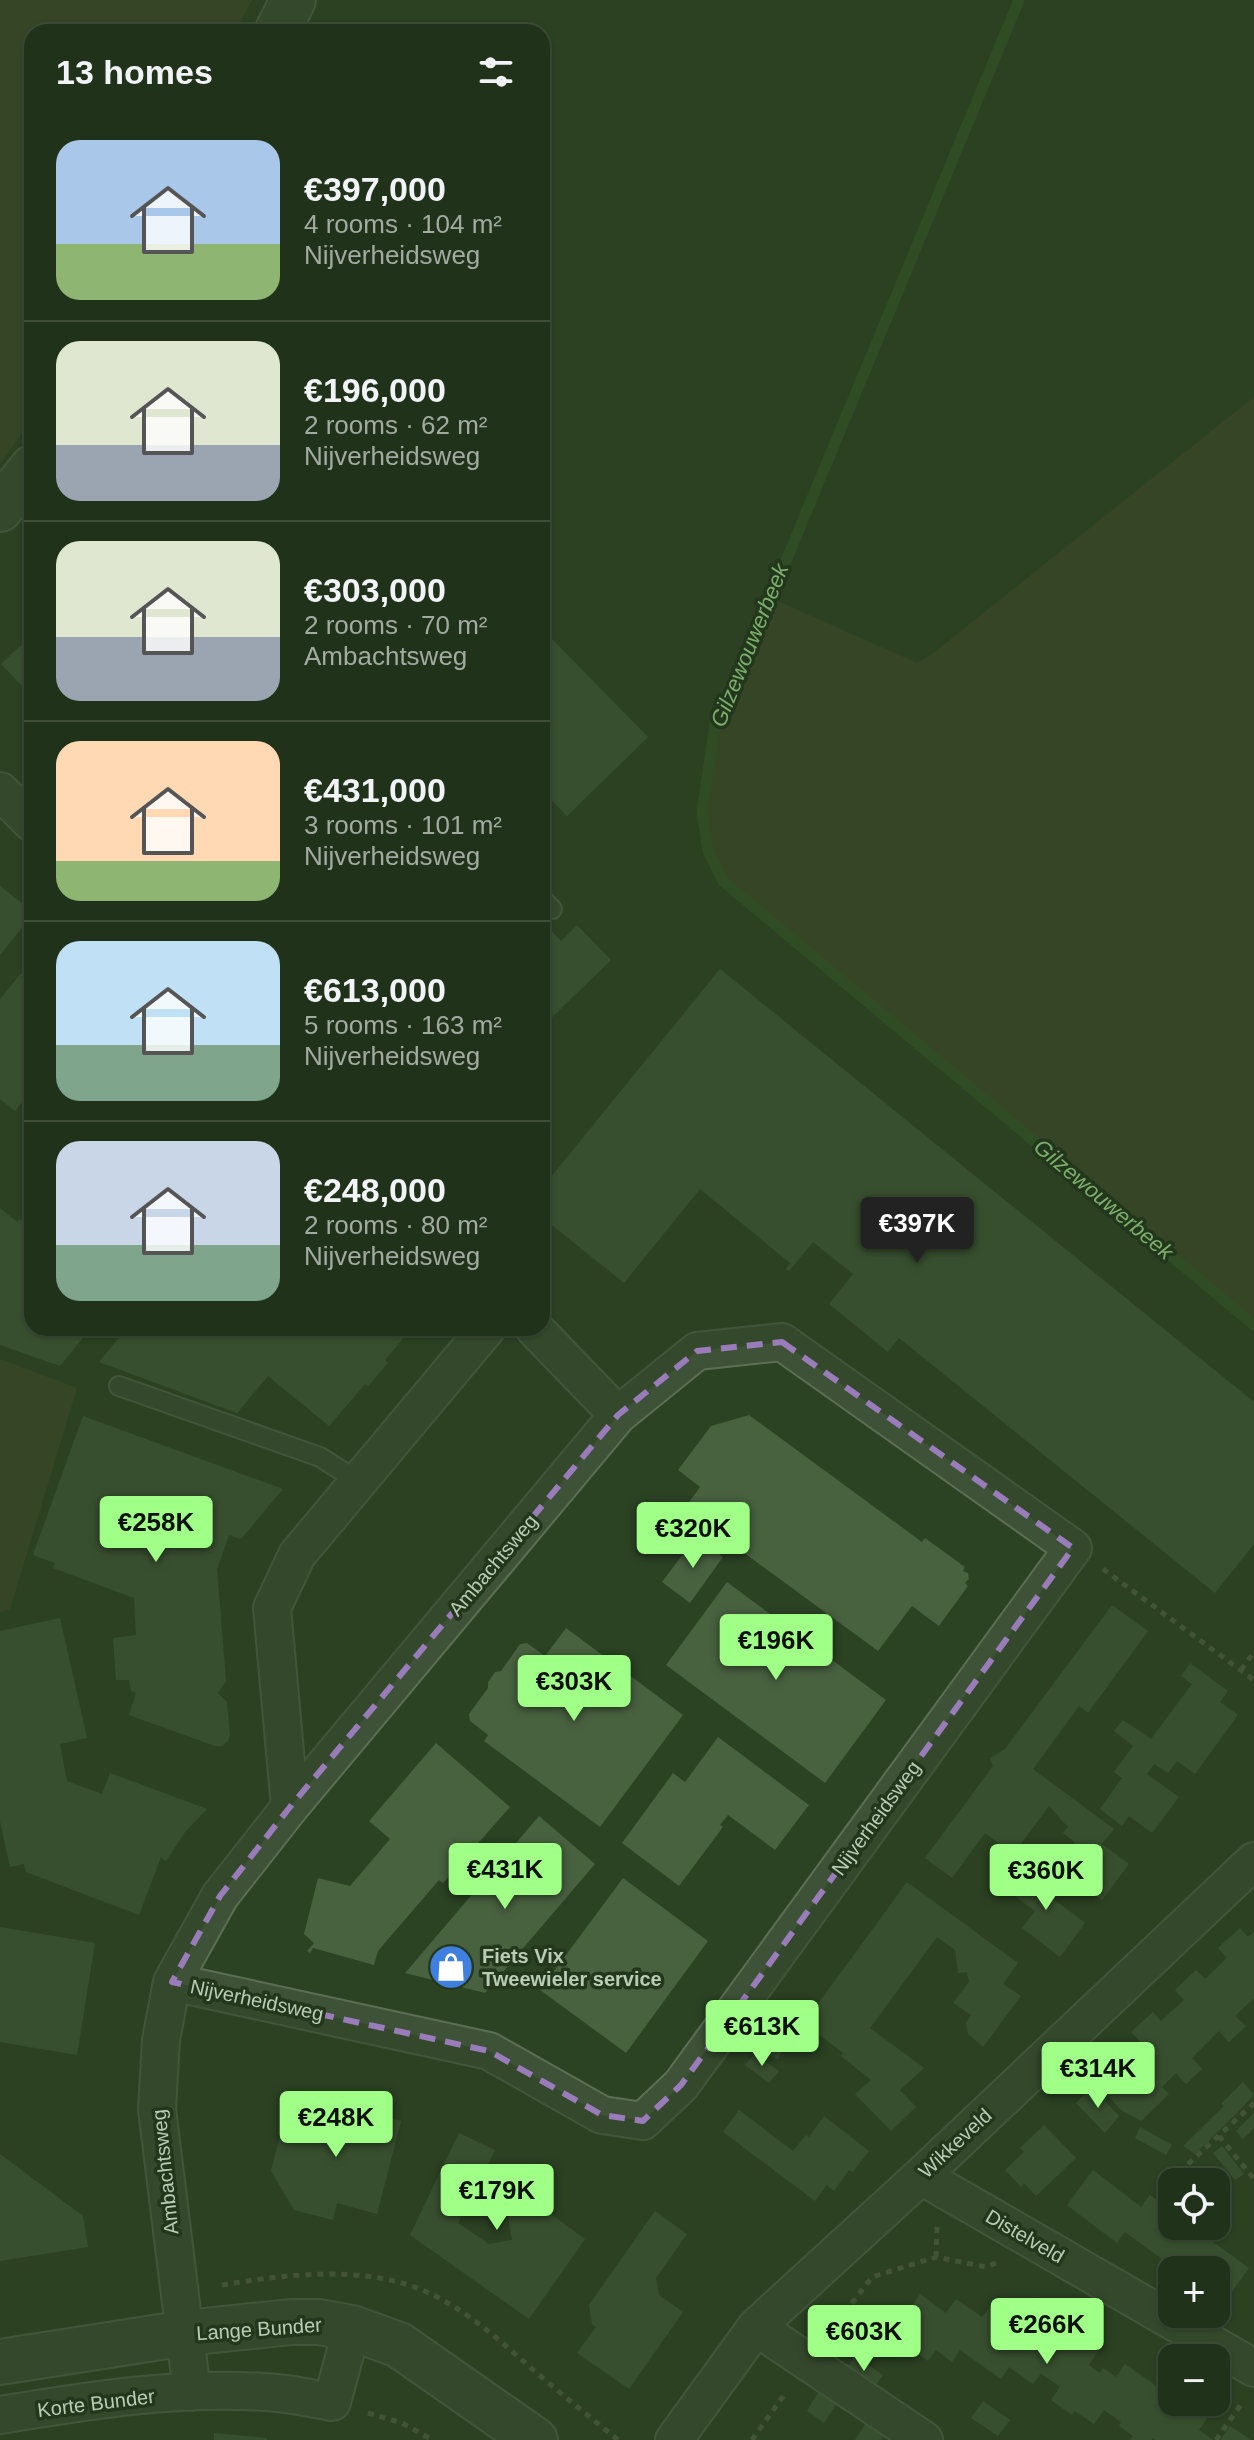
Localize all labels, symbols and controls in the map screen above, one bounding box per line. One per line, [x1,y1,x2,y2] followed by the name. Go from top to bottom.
[474,50,518,94] icon: filters
[56,53,213,91] text: 13 homes
[304,170,446,208] text: €397,000
[120,172,216,268] icon: home
[304,209,502,239] text: 4 rooms · 104 m²
[304,240,480,270] text: Nijverheidsweg
[304,371,446,409] text: €196,000
[120,373,216,469] icon: home
[304,410,488,440] text: 2 rooms · 62 m²
[304,441,480,471] text: Nijverheidsweg
[705,559,794,730] water label: Gilzewouwerbeek
[304,571,446,609] text: €303,000
[120,573,216,669] icon: home
[304,610,488,640] text: 2 rooms · 70 m²
[304,641,467,671] text: Ambachtsweg
[304,771,446,809] text: €431,000
[120,773,216,869] icon: home
[304,810,502,840] text: 3 rooms · 101 m²
[304,841,480,871] text: Nijverheidsweg
[304,971,446,1009] text: €613,000
[120,973,216,1069] icon: home
[304,1010,502,1040] text: 5 rooms · 163 m²
[304,1041,480,1071] text: Nijverheidsweg
[1029,1134,1179,1265] water label: Gilzewouwerbeek
[304,1171,446,1209] text: €248,000
[120,1173,216,1269] icon: home
[861,1197,973,1265] pin: €397K
[879,1208,955,1238] text: €397K
[304,1210,488,1240] text: 2 rooms · 80 m²
[304,1241,480,1271] text: Nijverheidsweg
[100,1496,212,1564] pin: €258K
[637,1502,749,1570] pin: €320K
[118,1507,194,1537] text: €258K
[444,1510,542,1620] street label: Ambachtsweg
[655,1513,731,1543] text: €320K
[720,1614,832,1682] pin: €196K
[738,1625,814,1655] text: €196K
[518,1655,630,1723] pin: €303K
[536,1666,612,1696] text: €303K
[827,1757,925,1879] street label: Nijverheidsweg
[449,1843,561,1911] pin: €431K
[990,1844,1102,1912] pin: €360K
[467,1854,543,1884] text: €431K
[1008,1855,1084,1885] text: €360K
[427,1943,475,1991] shop icon: Fiets Vix Tweewieler service
[482,1945,662,1990] place label: Fiets Vix Tweewieler service
[188,1975,326,2025] street label: Nijverheidsweg
[706,2000,818,2068] pin: €613K
[724,2011,800,2041] text: €613K
[1042,2042,1154,2110] pin: €314K
[1060,2053,1136,2083] text: €314K
[280,2091,392,2159] pin: €248K
[298,2102,374,2132] text: €248K
[914,2104,996,2182] street label: Wikkeveld
[147,2108,183,2236] street label: Ambachtsweg
[441,2164,553,2232] pin: €179K
[1158,2168,1230,2416] map controls
[1158,2168,1230,2240] button: locate
[459,2175,535,2205] text: €179K
[982,2205,1068,2267] street label: Distelveld
[1158,2256,1230,2328] button: +
[991,2298,1103,2366] pin: €266K
[808,2305,920,2373] pin: €603K
[1009,2309,1085,2339] text: €266K
[196,2314,323,2344] street label: Lange Bunder
[826,2316,902,2346] text: €603K
[1158,2344,1230,2416] button: −
[36,2385,156,2421] street label: Korte Bunder

